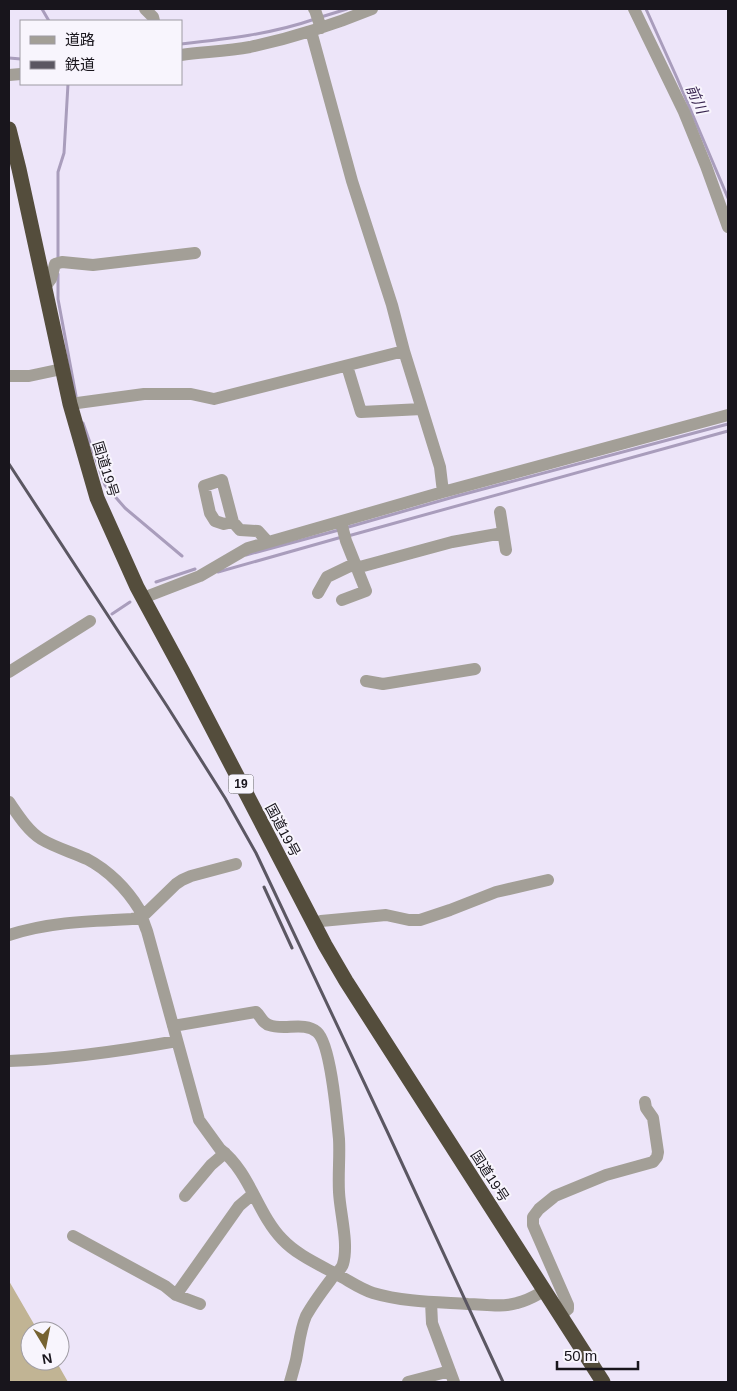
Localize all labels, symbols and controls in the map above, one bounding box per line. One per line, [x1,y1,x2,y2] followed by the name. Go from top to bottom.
[20,20,182,85] legend
[65,31,95,48] text: 道路
[65,56,95,73] text: 鉄道
[683,82,712,118] water label: 前川
[90,439,122,499] street label: 国道19号
[228,774,254,794] road number: 19
[262,801,304,859] street label: 国道19号
[468,1147,512,1205] street label: 国道19号
[20,1321,70,1371] north arrow
[557,1338,638,1370] scale bar
[564,1347,597,1364] text: 50 m
[41,1350,54,1368] text: N

